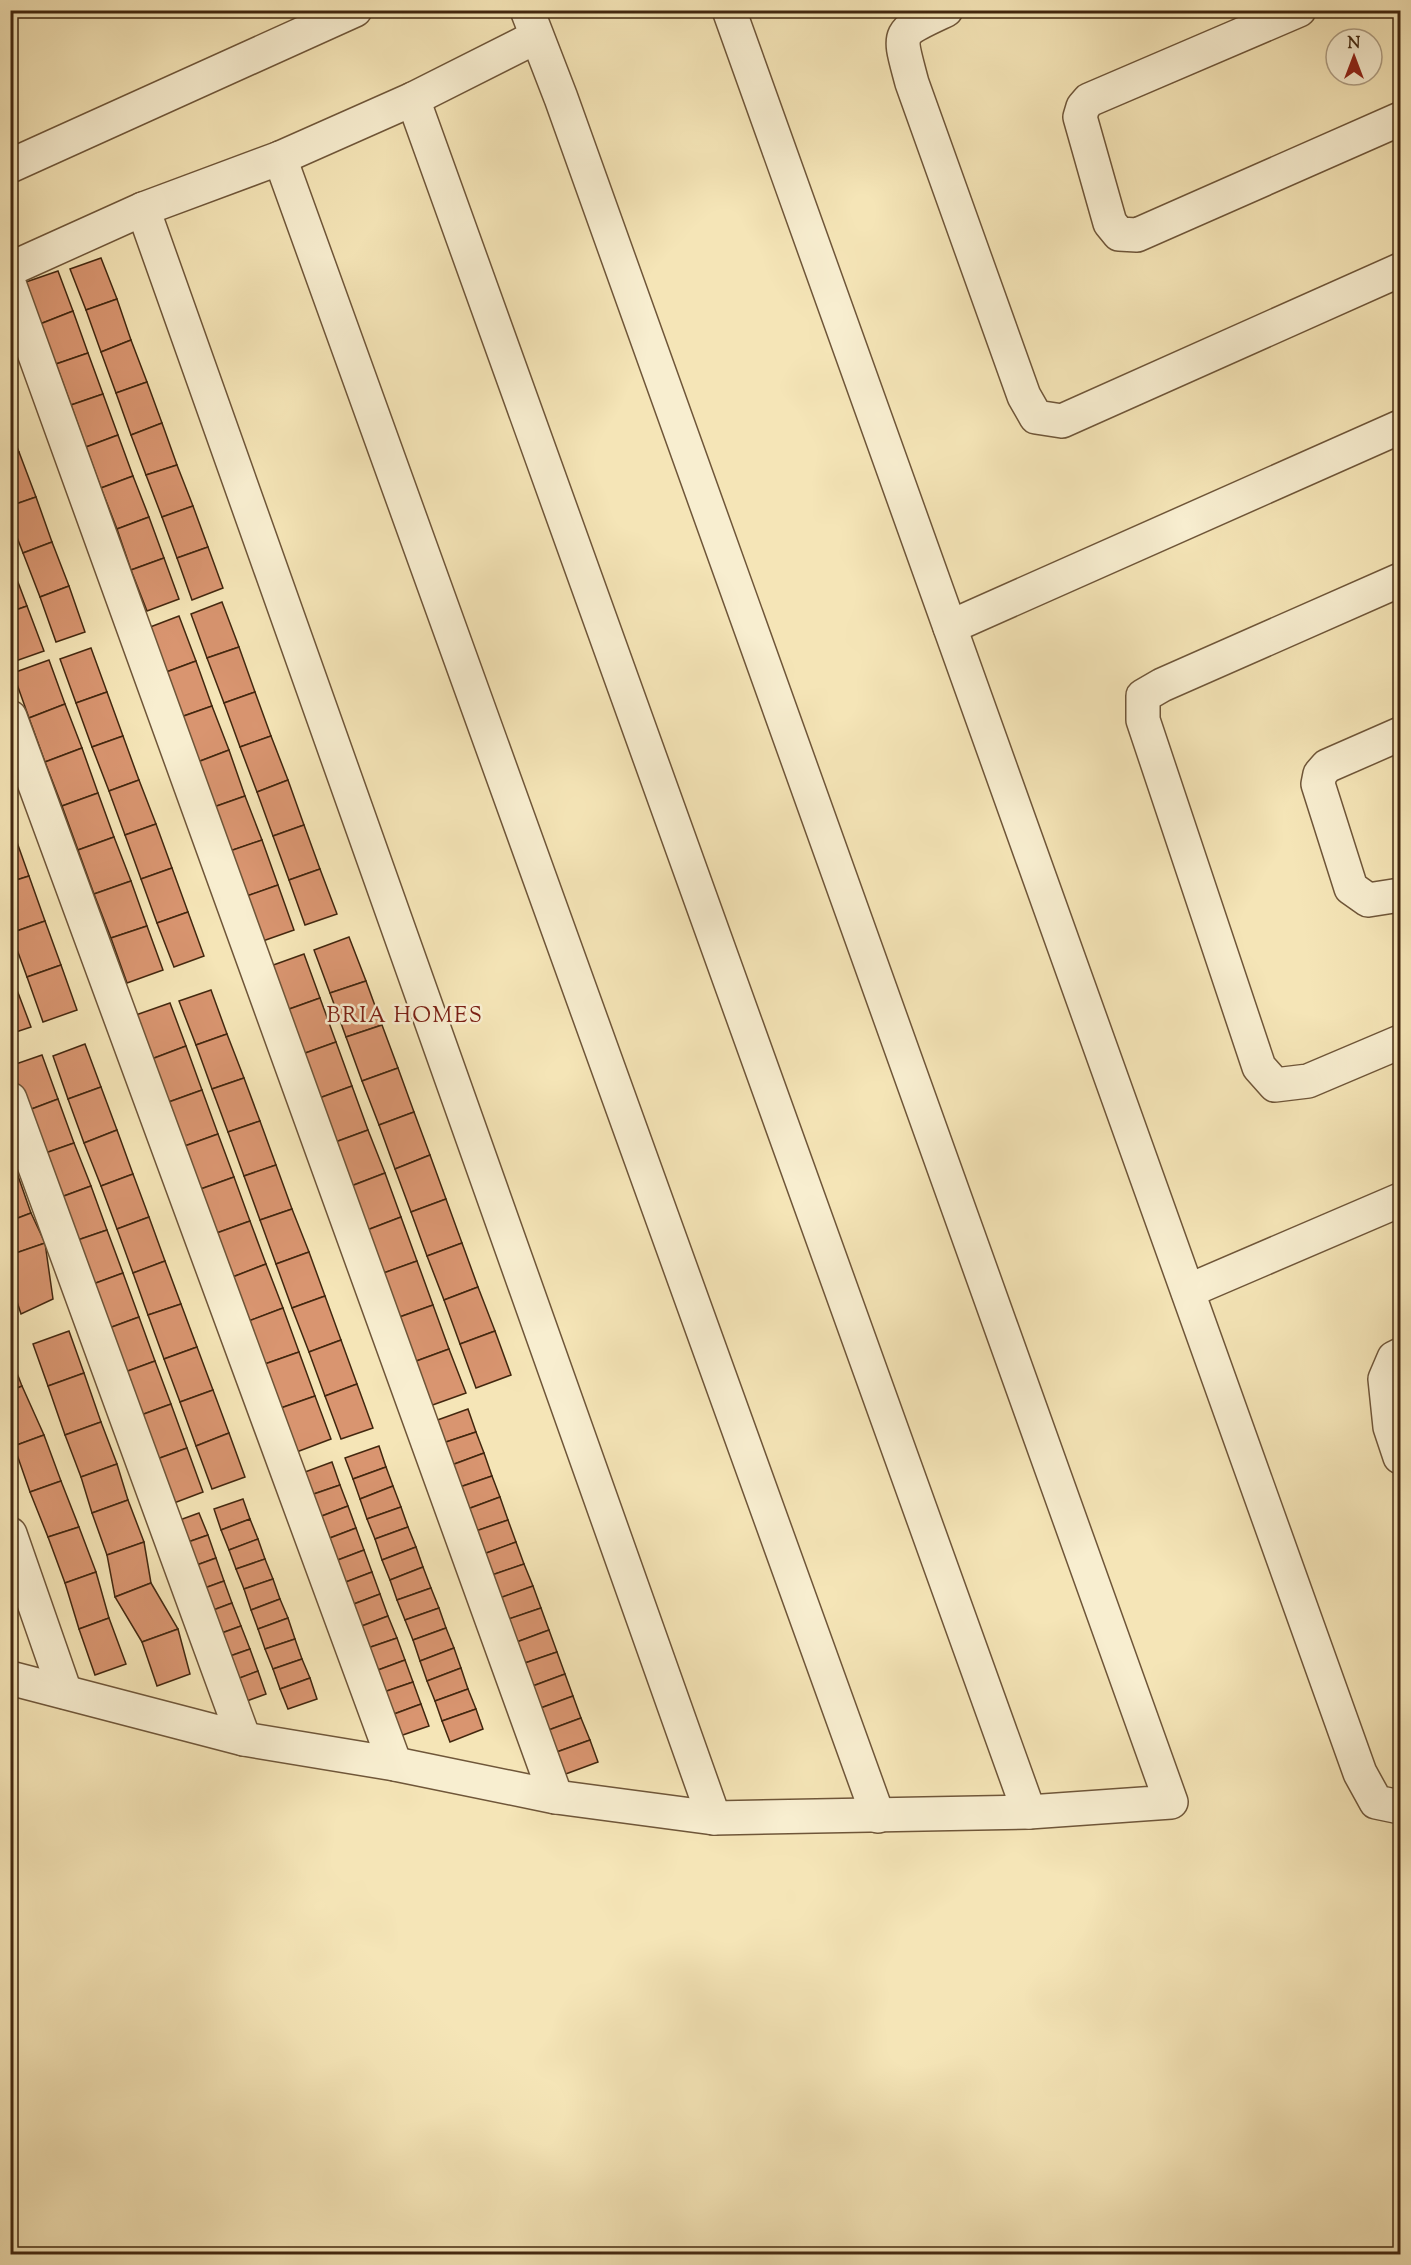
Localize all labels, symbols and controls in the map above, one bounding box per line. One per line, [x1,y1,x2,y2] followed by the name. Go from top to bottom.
[1324,27,1384,87] north arrow
[1348,33,1361,56] text: N
[327,1001,483,1033] district label: BRIA HOMES

